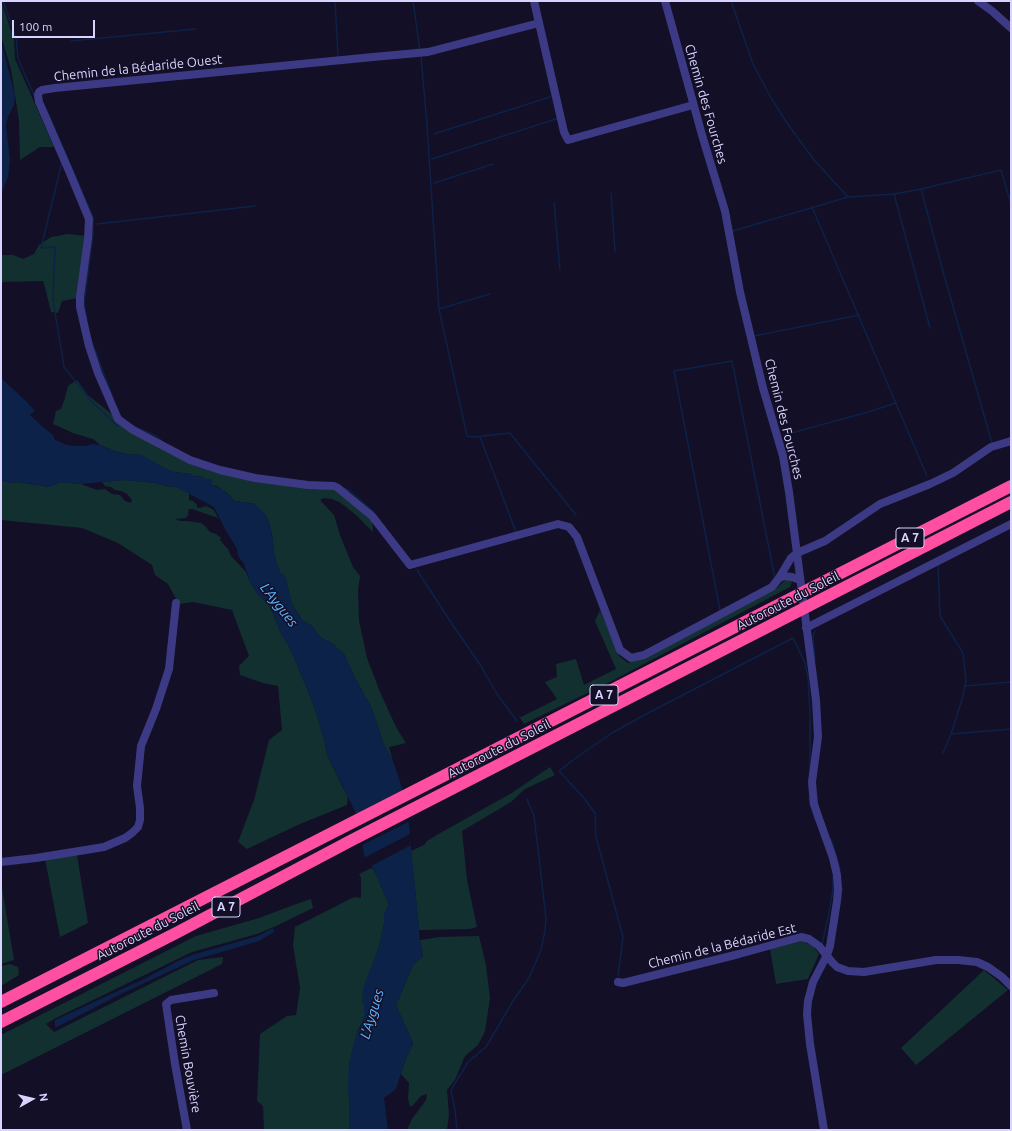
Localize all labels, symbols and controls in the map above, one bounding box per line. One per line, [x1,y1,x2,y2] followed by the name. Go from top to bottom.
[14,12,97,38] scale bar
[19,20,52,33] text: 100 m
[681,42,731,166] street label: Chemin des Fourches
[53,51,223,85] street label: Chemin de la Bédaride Ouest
[761,357,807,481] street label: Chemin des Fourches
[896,528,924,548] road number: A 7
[734,568,842,634] street label: Autoroute du Soleil
[257,580,301,630] water label: L'Aygues
[590,685,618,705] road number: A 7
[445,716,553,782] street label: Autoroute du Soleil
[212,897,240,917] road number: A 7
[94,898,202,964] street label: Autoroute du Soleil
[646,920,798,972] street label: Chemin de la Bédaride Est
[356,987,388,1041] water label: L'Aygues
[172,1014,204,1114] street label: Chemin Bouvière
[12,1079,52,1119] north arrow
[37,1092,50,1102] text: N

